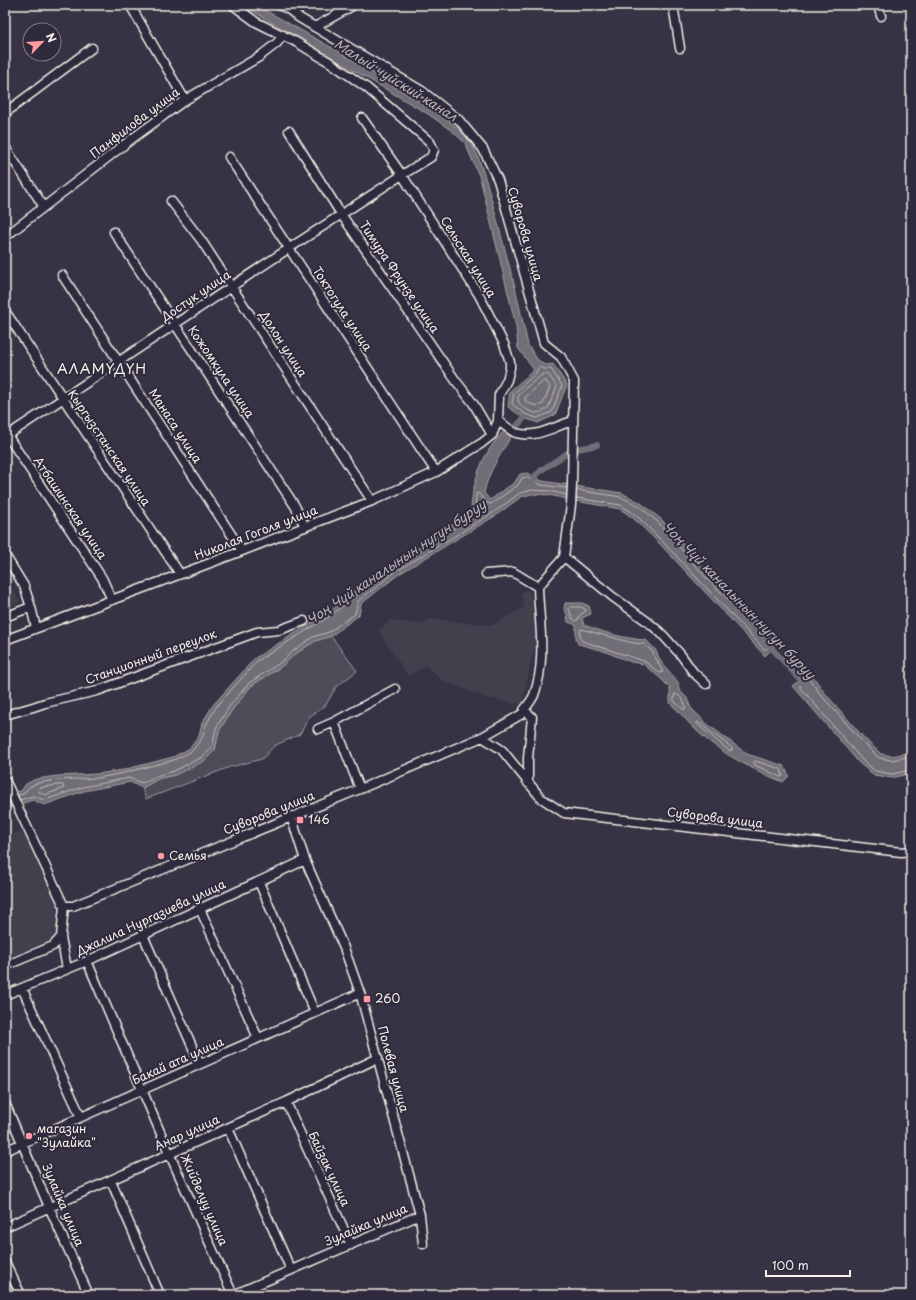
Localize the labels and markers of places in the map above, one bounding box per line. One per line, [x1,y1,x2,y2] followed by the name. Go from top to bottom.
[308,810,330,828] place label: 146
[295,815,305,825] marker: 146
[169,846,207,864] place label: Семья
[156,851,166,861] marker: Семья
[375,989,400,1007] place label: 260
[362,994,372,1004] marker: 260
[37,1119,96,1151] place label: магазин "Зулайка"
[24,1131,34,1141] marker: магазин "Зулайка"

